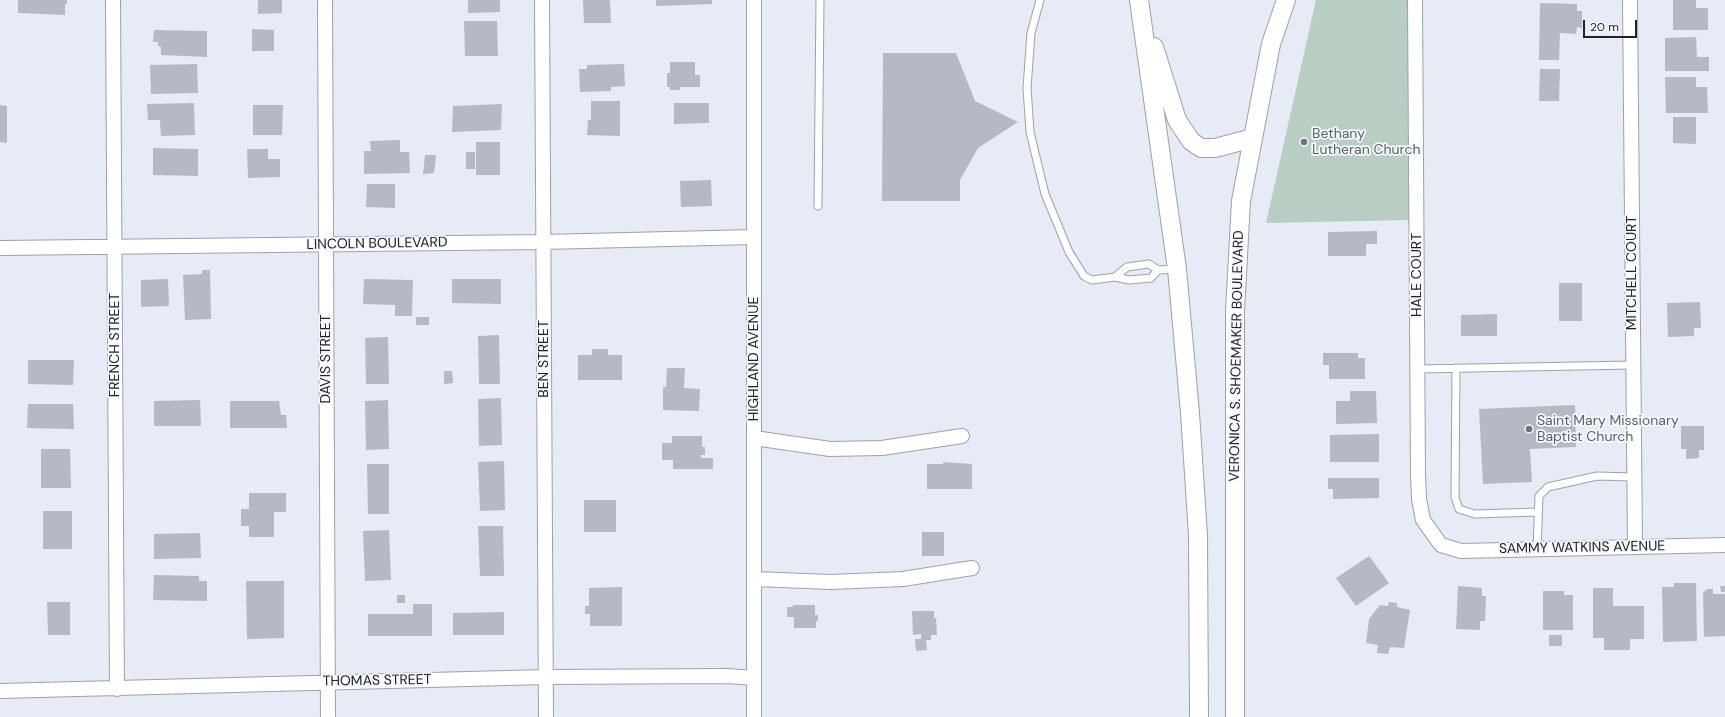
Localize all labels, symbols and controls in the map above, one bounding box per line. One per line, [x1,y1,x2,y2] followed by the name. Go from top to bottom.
[1585,12,1639,38] scale bar
[1590,19,1619,35] text: 20 m
[1312,126,1421,158] place label: Bethany Lutheran Church
[1299,137,1309,147] marker: Bethany Lutheran Church
[1624,216,1640,330] street label: MITCHELL COURT
[1226,230,1248,482] street label: VERONICA S. SHOEMAKER BOULEVARD
[1409,233,1425,317] street label: HALE COURT
[306,234,448,254] street label: LINCOLN BOULEVARD
[107,293,123,397] street label: FRENCH STREET
[746,297,762,421] street label: HIGHLAND AVENUE
[318,314,334,404] street label: DAVIS STREET
[536,320,552,398] street label: BEN STREET
[1537,413,1679,446] place label: Saint Mary Missionary Baptist Church
[1524,424,1534,434] marker: Saint Mary Missionary Baptist Church
[1499,538,1665,558] street label: SAMMY WATKINS AVENUE
[322,672,432,690] street label: THOMAS STREET

